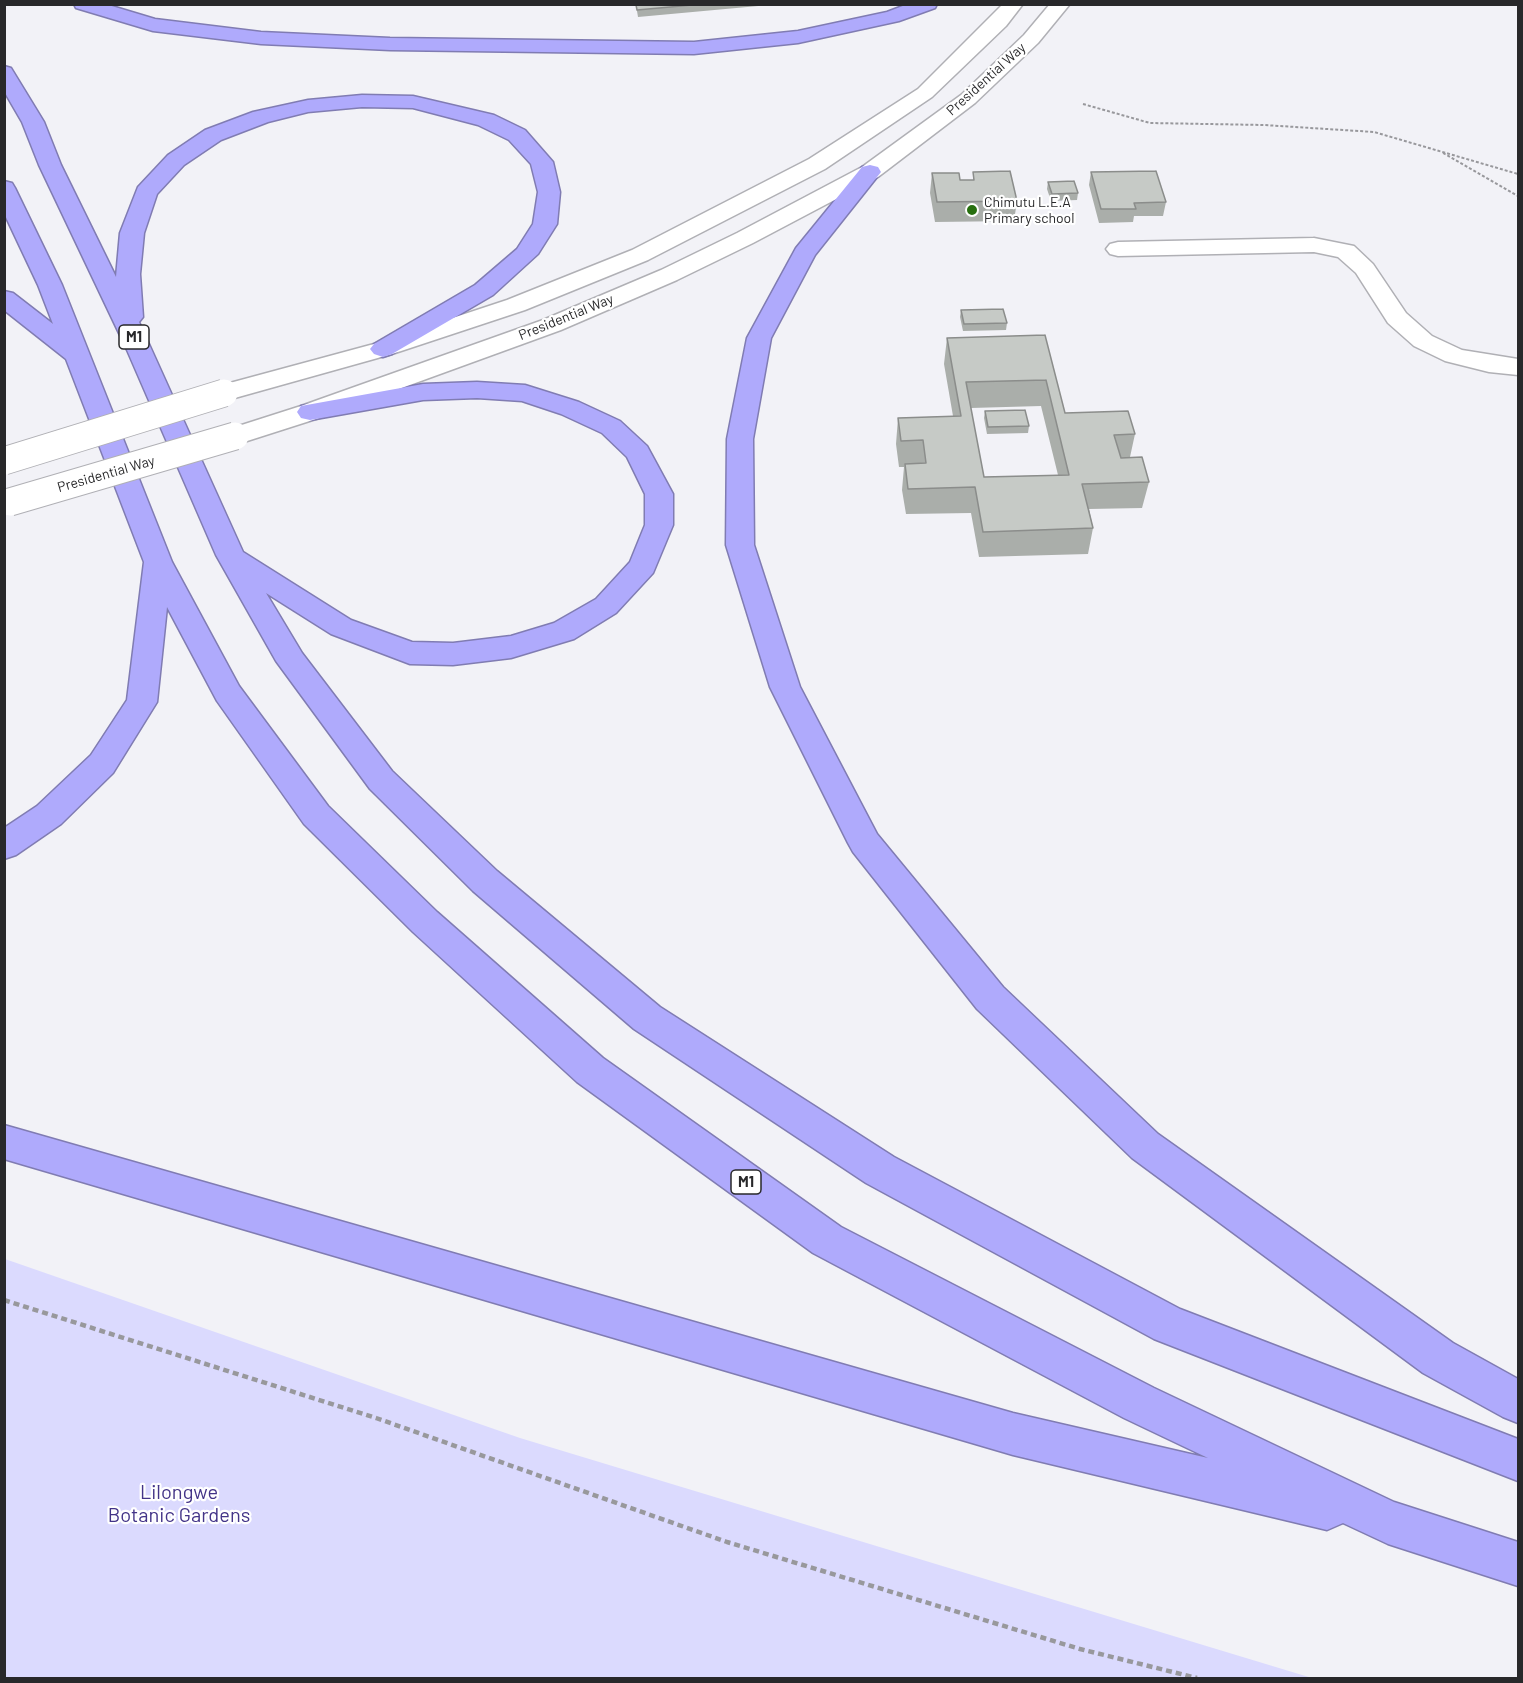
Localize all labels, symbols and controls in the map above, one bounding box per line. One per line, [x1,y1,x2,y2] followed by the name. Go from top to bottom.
[943,39,1029,119] street label: Presidential Way
[984,194,1074,226] place label: Chimutu L.E.A Primary school
[965,203,979,217] marker: Chimutu L.E.A Primary school
[516,290,616,344] street label: Presidential Way
[119,325,149,349] road number: M1
[55,452,157,496] street label: Presidential Way
[731,1170,761,1194] road number: M1
[108,1480,250,1527] park label: Lilongwe Botanic Gardens

